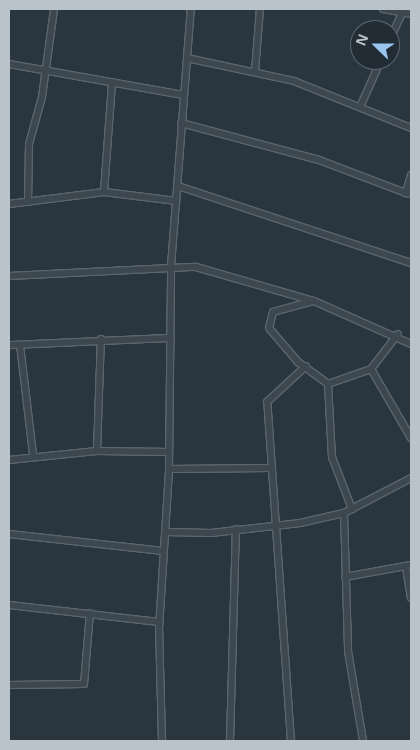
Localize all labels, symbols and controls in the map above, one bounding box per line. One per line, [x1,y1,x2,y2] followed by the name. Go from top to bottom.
[350,20,400,70] north arrow
[351,31,372,48] text: N

